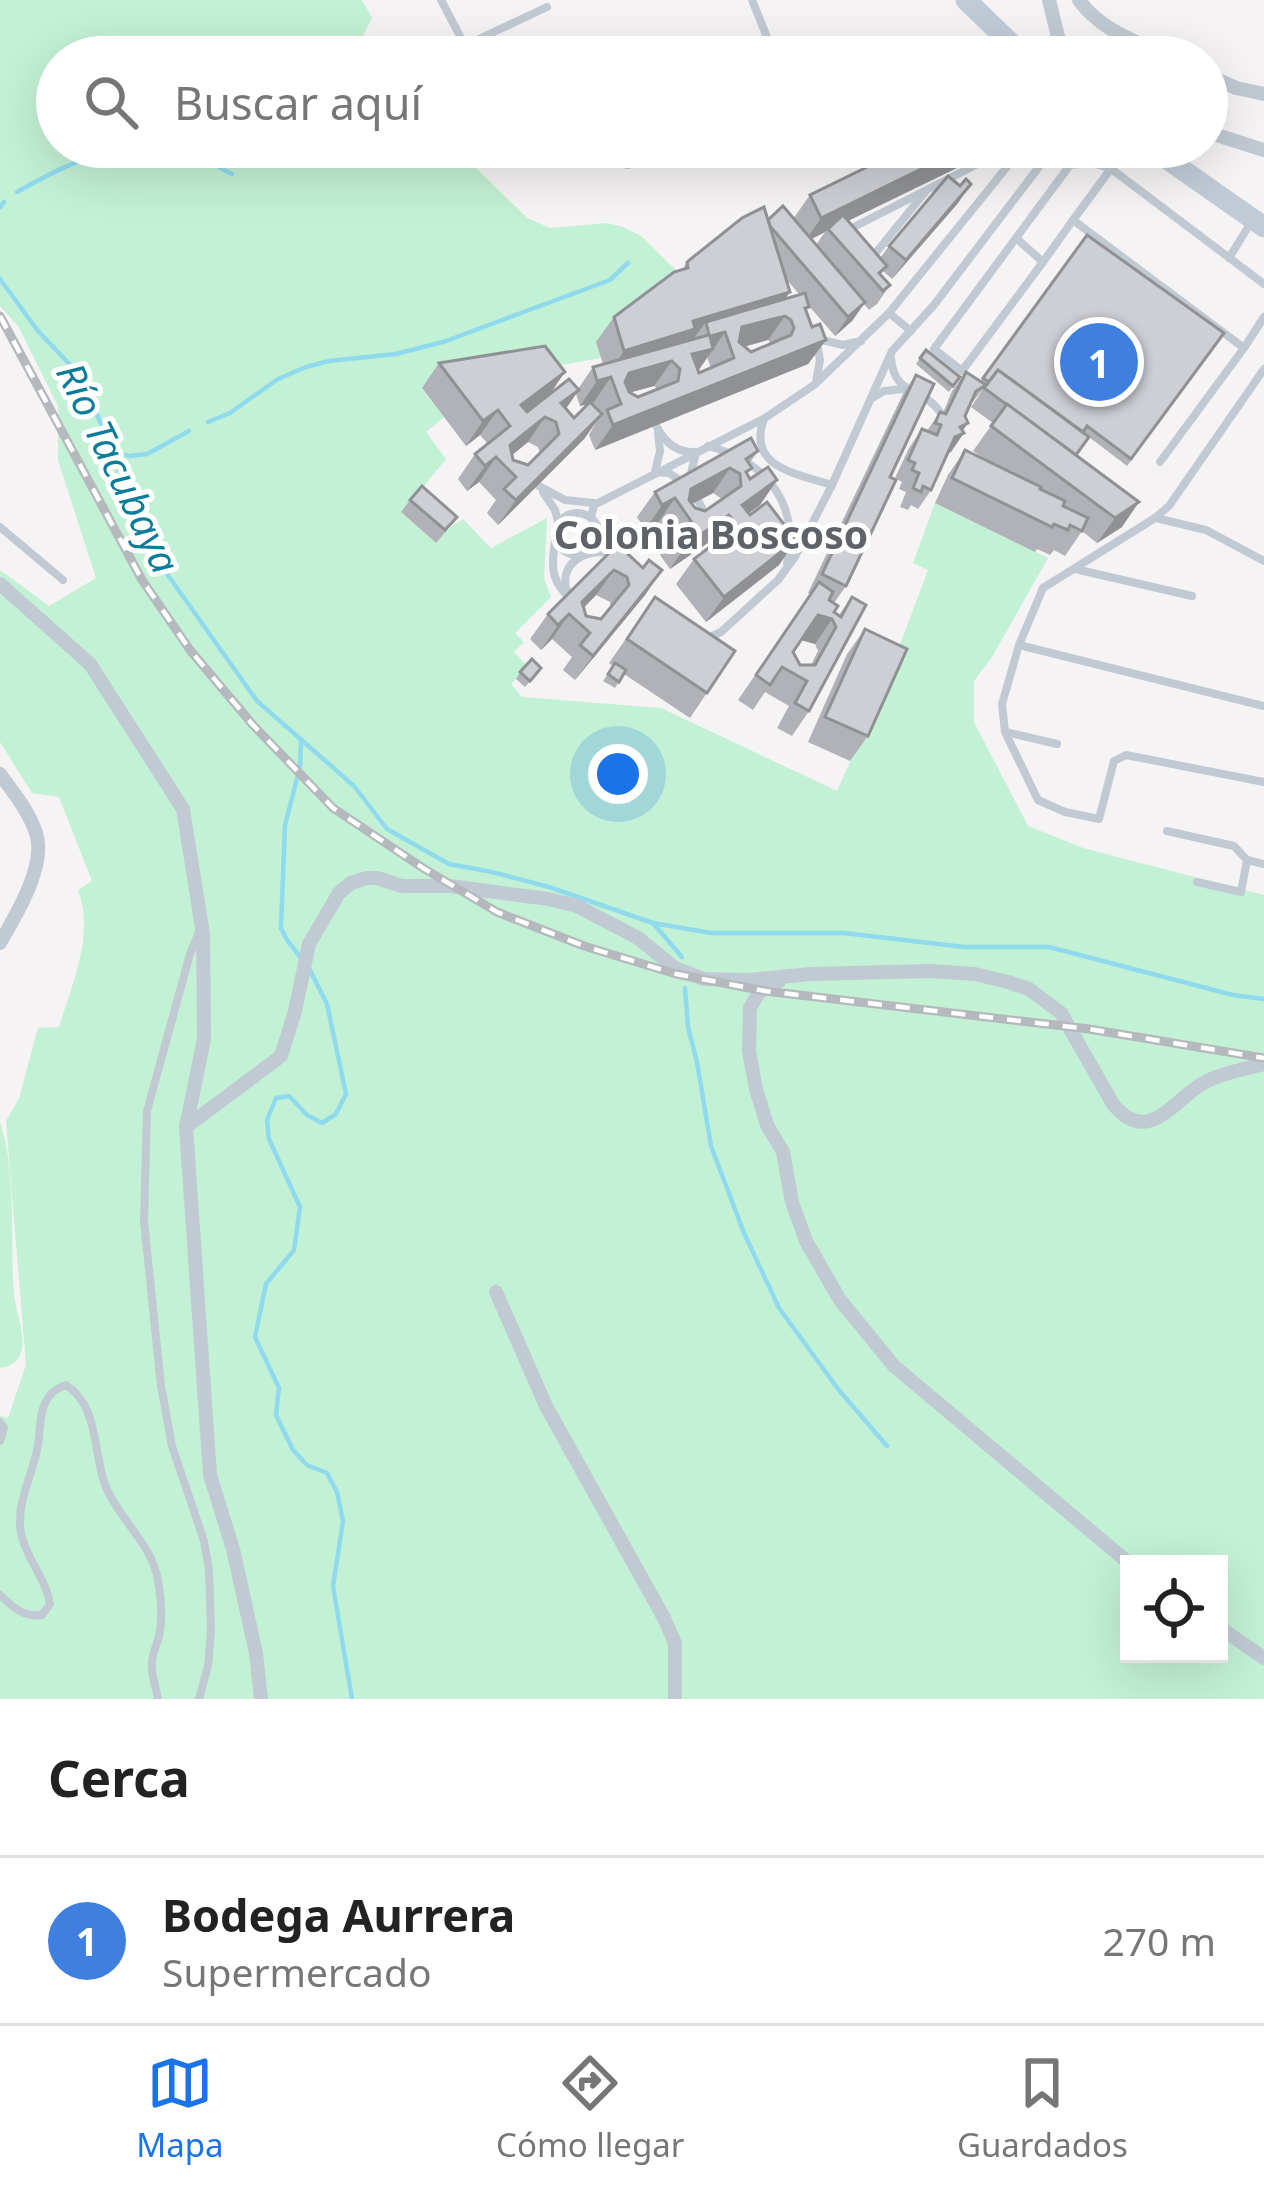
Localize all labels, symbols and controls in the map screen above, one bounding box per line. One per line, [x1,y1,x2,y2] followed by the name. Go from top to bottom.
[36,36,1228,168] search box
[78,69,144,135] icon: search
[174,72,422,133] text: Buscar aquí
[1060,317,1138,407] pin: 1
[45,353,193,582] water label: Río Tacubaya
[554,507,868,560] district label: Colonia Boscoso
[588,744,648,804] your location
[1120,1555,1228,1663] map controls
[1120,1555,1228,1663] button: locate
[48,1742,190,1812] text: Cerca
[162,1884,515,1945] text: Bodega Aurrera
[76,1914,98,1967] text: 1
[1102,1914,1216,1967] text: 270 m
[162,1945,432,1998] text: Supermercado
[136,2050,224,2167] tab: Mapa
[496,2050,684,2167] tab: Cómo llegar
[957,2050,1128,2167] tab: Guardados

